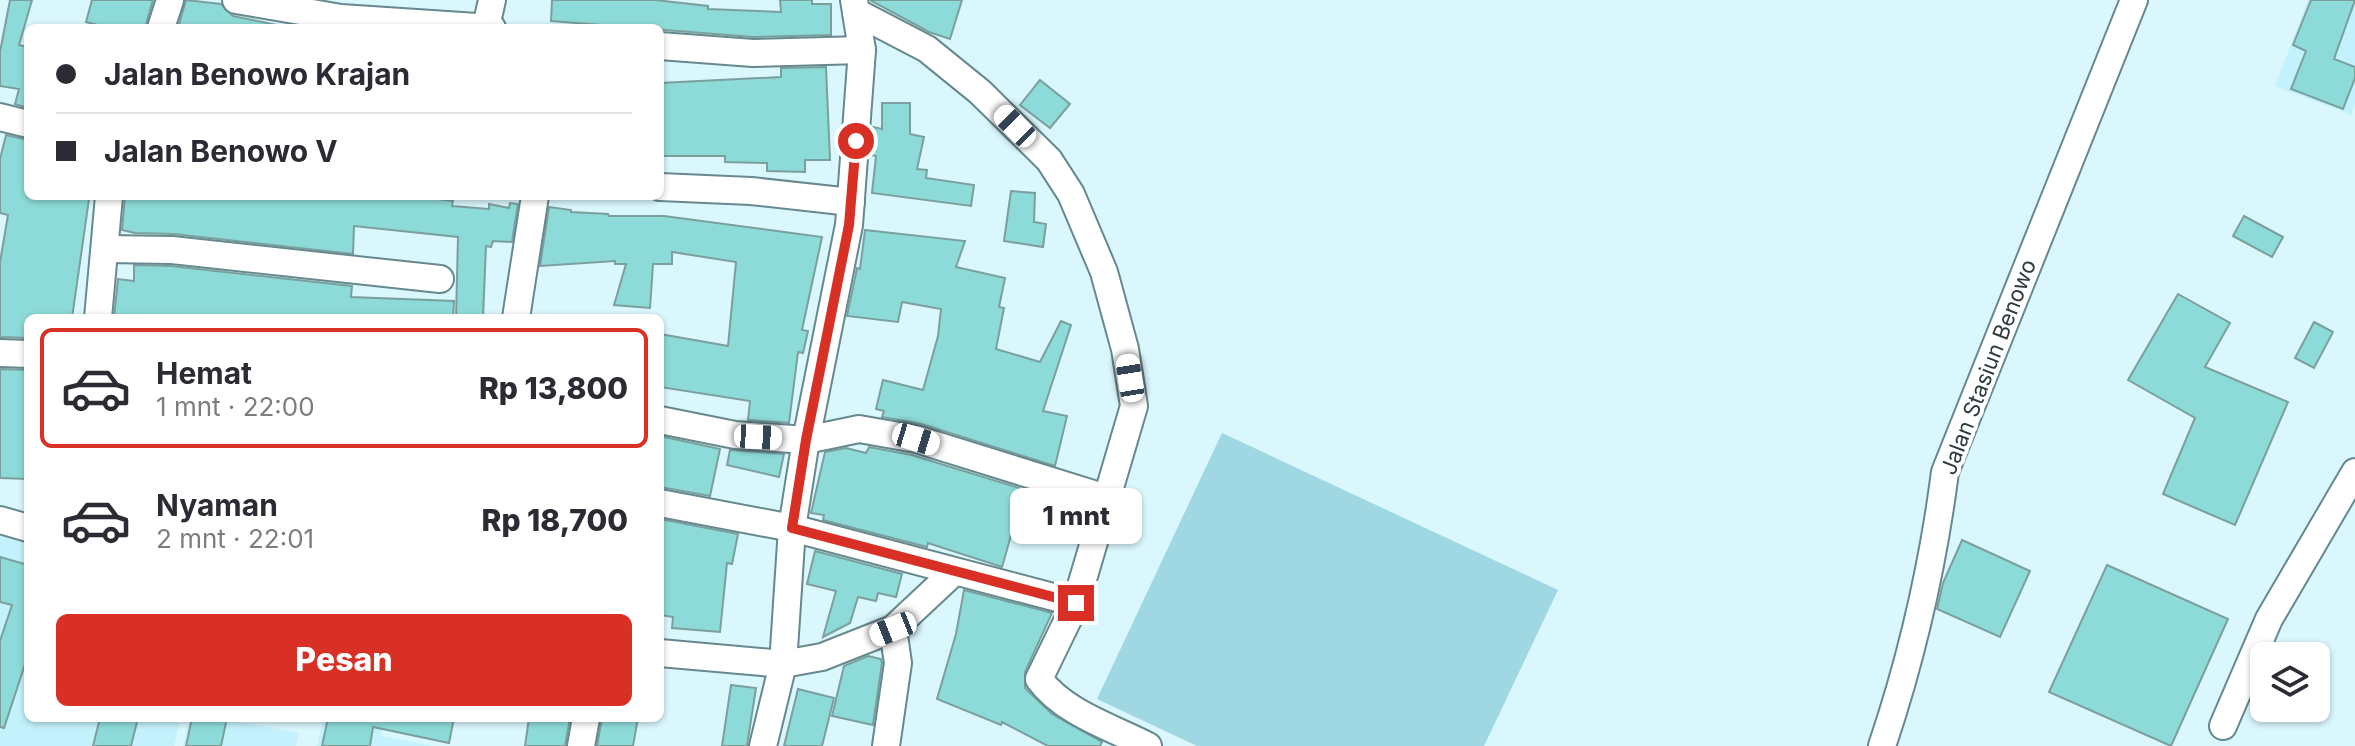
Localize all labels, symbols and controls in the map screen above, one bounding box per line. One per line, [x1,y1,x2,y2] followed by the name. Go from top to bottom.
[104,56,410,92] text: Jalan Benowo Krajan
[990,101,1040,151] car
[838,123,874,159] route start
[104,133,338,169] text: Jalan Benowo V
[1935,256,2041,478] street label: Jalan Stasiun Benowo
[60,352,132,424] icon: car
[1114,352,1146,404] car
[156,355,252,391] text: Hemat
[479,370,628,406] text: Rp 13,800
[156,391,315,422] text: 1 mnt · 22:00
[890,421,942,457] car
[733,424,783,450] car
[60,484,132,556] icon: car
[156,487,278,523] text: Nyaman
[1010,487,1142,543] callout: 1 mnt
[1042,500,1110,531] text: 1 mnt
[482,502,628,538] text: Rp 18,700
[156,523,314,554] text: 2 mnt · 22:01
[1058,585,1094,621] route end
[866,609,920,649] car
[56,614,632,706] button: Pesan
[2250,642,2330,722] map controls
[2250,642,2330,722] button: layers

